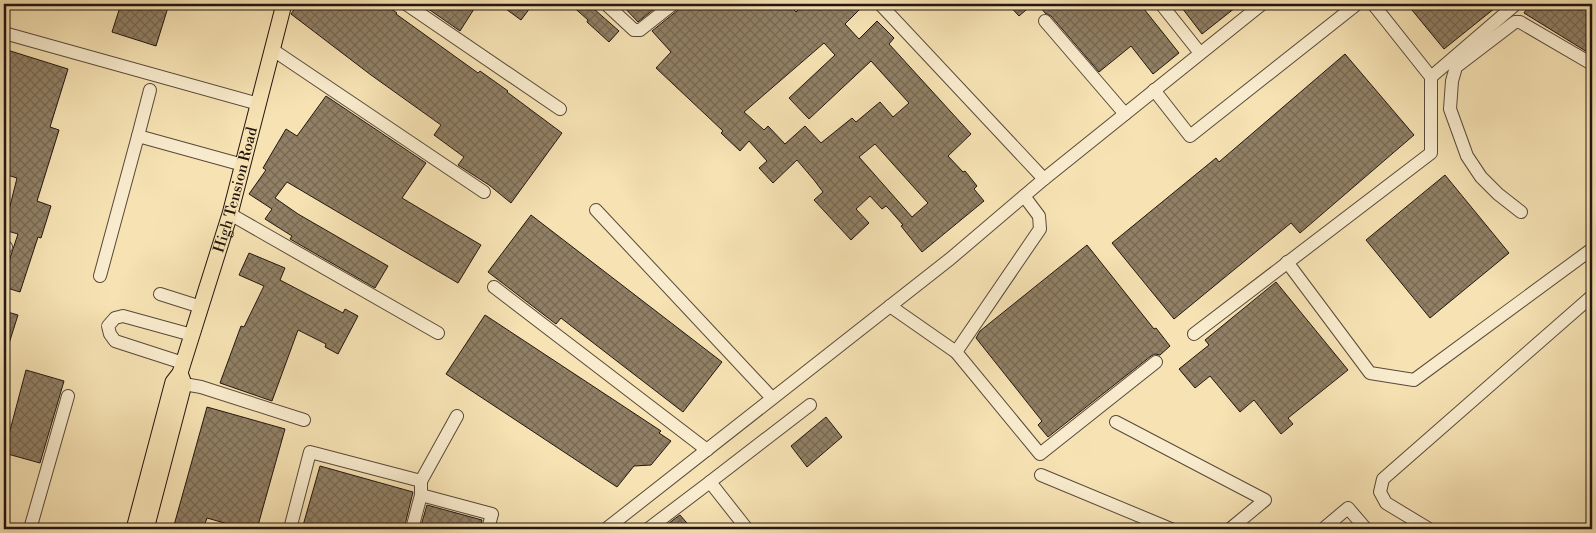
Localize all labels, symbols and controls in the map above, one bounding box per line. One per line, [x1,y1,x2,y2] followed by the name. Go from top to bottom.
[209,125,262,255] street label: High Tension Road

